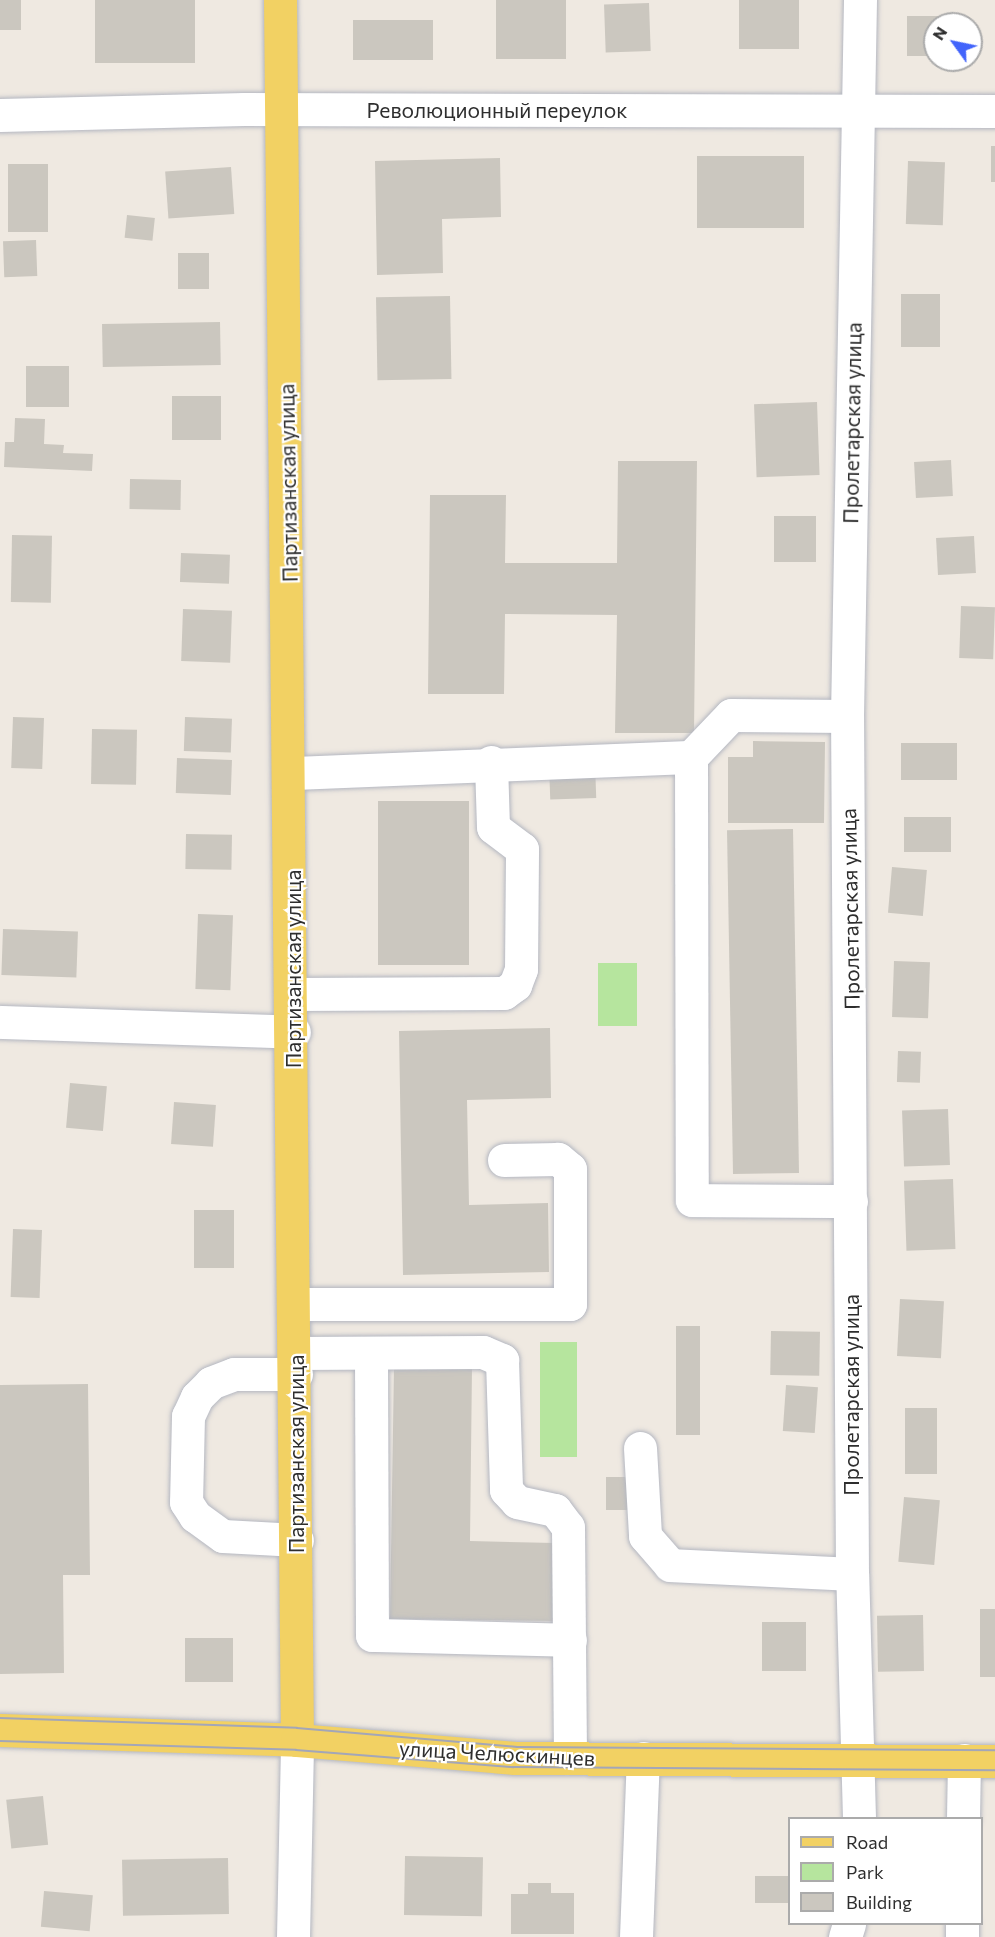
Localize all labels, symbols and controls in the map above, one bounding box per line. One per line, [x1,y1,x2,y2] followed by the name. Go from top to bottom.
[923,12,983,72] north arrow
[928,23,950,43] text: N
[367,97,627,123] street label: Революционный переулок
[838,322,866,524] street label: Пролетарская улица
[274,383,302,583] street label: Партизанская улица
[836,808,864,1010] street label: Пролетарская улица
[280,870,306,1068] street label: Партизанская улица
[838,1294,864,1496] street label: Пролетарская улица
[283,1355,309,1553] street label: Партизанская улица
[398,1735,596,1771] street label: улица Челюскинцев
[788,1817,983,1925] legend
[846,1831,888,1853] text: Road
[846,1861,884,1883] text: Park
[846,1891,912,1913] text: Building

